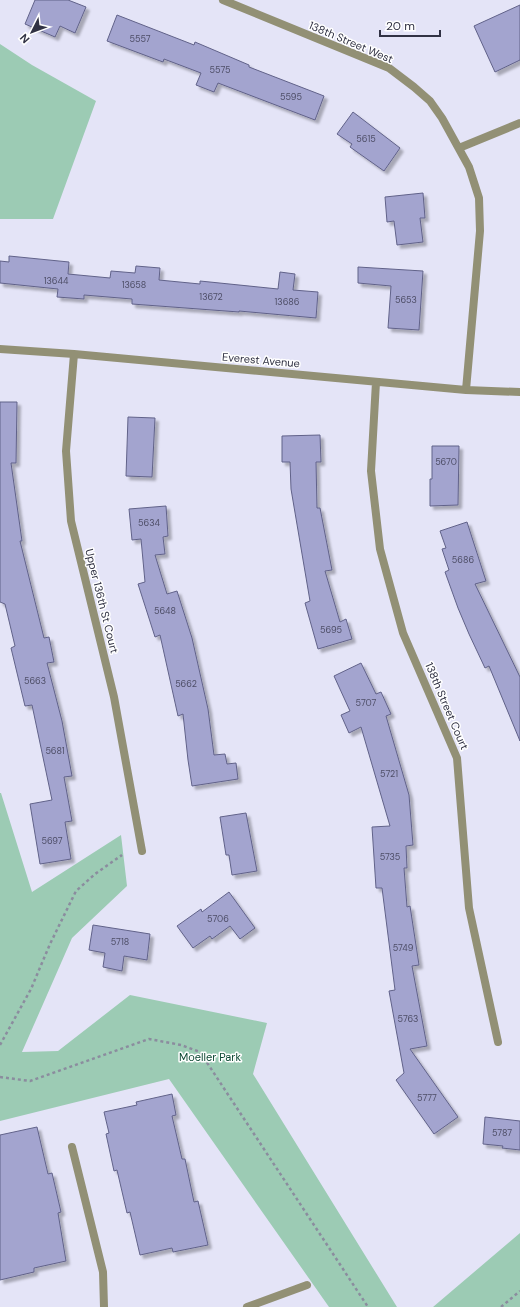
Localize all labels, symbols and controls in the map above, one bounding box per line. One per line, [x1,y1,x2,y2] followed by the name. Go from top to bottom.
[12,12,52,52] north arrow
[380,12,440,38] scale bar
[307,18,395,66] street label: 138th Street West
[386,18,415,34] text: 20 m
[17,31,32,46] text: N
[129,33,151,45] house number: 5557
[210,64,230,76] house number: 5575
[280,91,302,103] house number: 5595
[356,133,376,145] house number: 5615
[44,275,69,287] house number: 13644
[122,279,146,291] house number: 13658
[199,291,223,303] house number: 13672
[395,294,417,306] house number: 5653
[275,296,300,308] house number: 13686
[222,350,300,370] street label: Everest Avenue
[435,456,457,468] house number: 5670
[138,517,160,529] house number: 5634
[82,547,122,655] street label: Upper 136th St Court
[452,554,474,566] house number: 5686
[154,605,176,617] house number: 5648
[320,624,342,636] house number: 5695
[422,660,472,752] street label: 138th Street Court
[24,675,46,687] house number: 5663
[175,678,197,690] house number: 5662
[356,697,377,709] house number: 5707
[45,745,65,757] house number: 5681
[380,768,398,780] house number: 5721
[41,835,63,847] house number: 5697
[380,851,400,863] house number: 5735
[207,913,229,925] house number: 5706
[111,936,129,948] house number: 5718
[393,942,414,954] house number: 5749
[398,1013,418,1025] house number: 5763
[179,1050,241,1064] park label: Moeller Park
[417,1092,437,1104] house number: 5777
[492,1127,512,1139] house number: 5787

